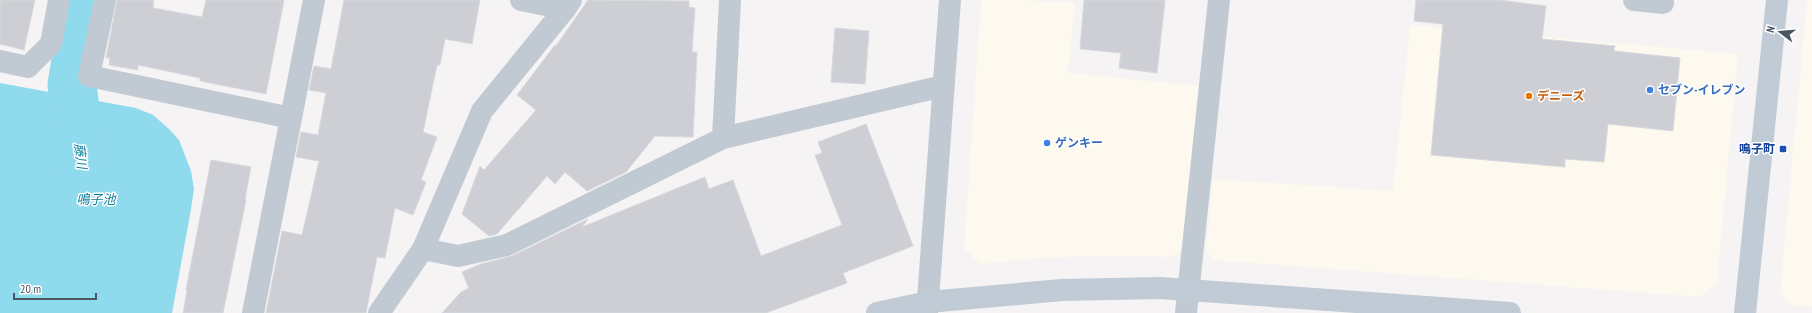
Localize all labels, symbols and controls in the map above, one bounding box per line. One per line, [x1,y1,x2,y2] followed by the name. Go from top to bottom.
[1760,12,1800,52] north arrow
[1763,24,1778,34] text: N
[1658,82,1746,97] place label: セブン-イレブン
[1645,85,1655,95] marker: セブン-イレブン
[1537,88,1584,103] place label: デニーズ
[1524,91,1534,101] marker: デニーズ
[1055,135,1103,150] place label: ゲンキー
[1042,138,1052,148] marker: ゲンキー
[1739,141,1775,156] place label: 鳴子町
[70,142,91,172] water label: 藤川
[1778,144,1788,154] marker: 鳴子町
[76,191,117,208] water label: 鳴子池
[14,275,96,301] scale bar
[20,281,41,296] text: 20 m

